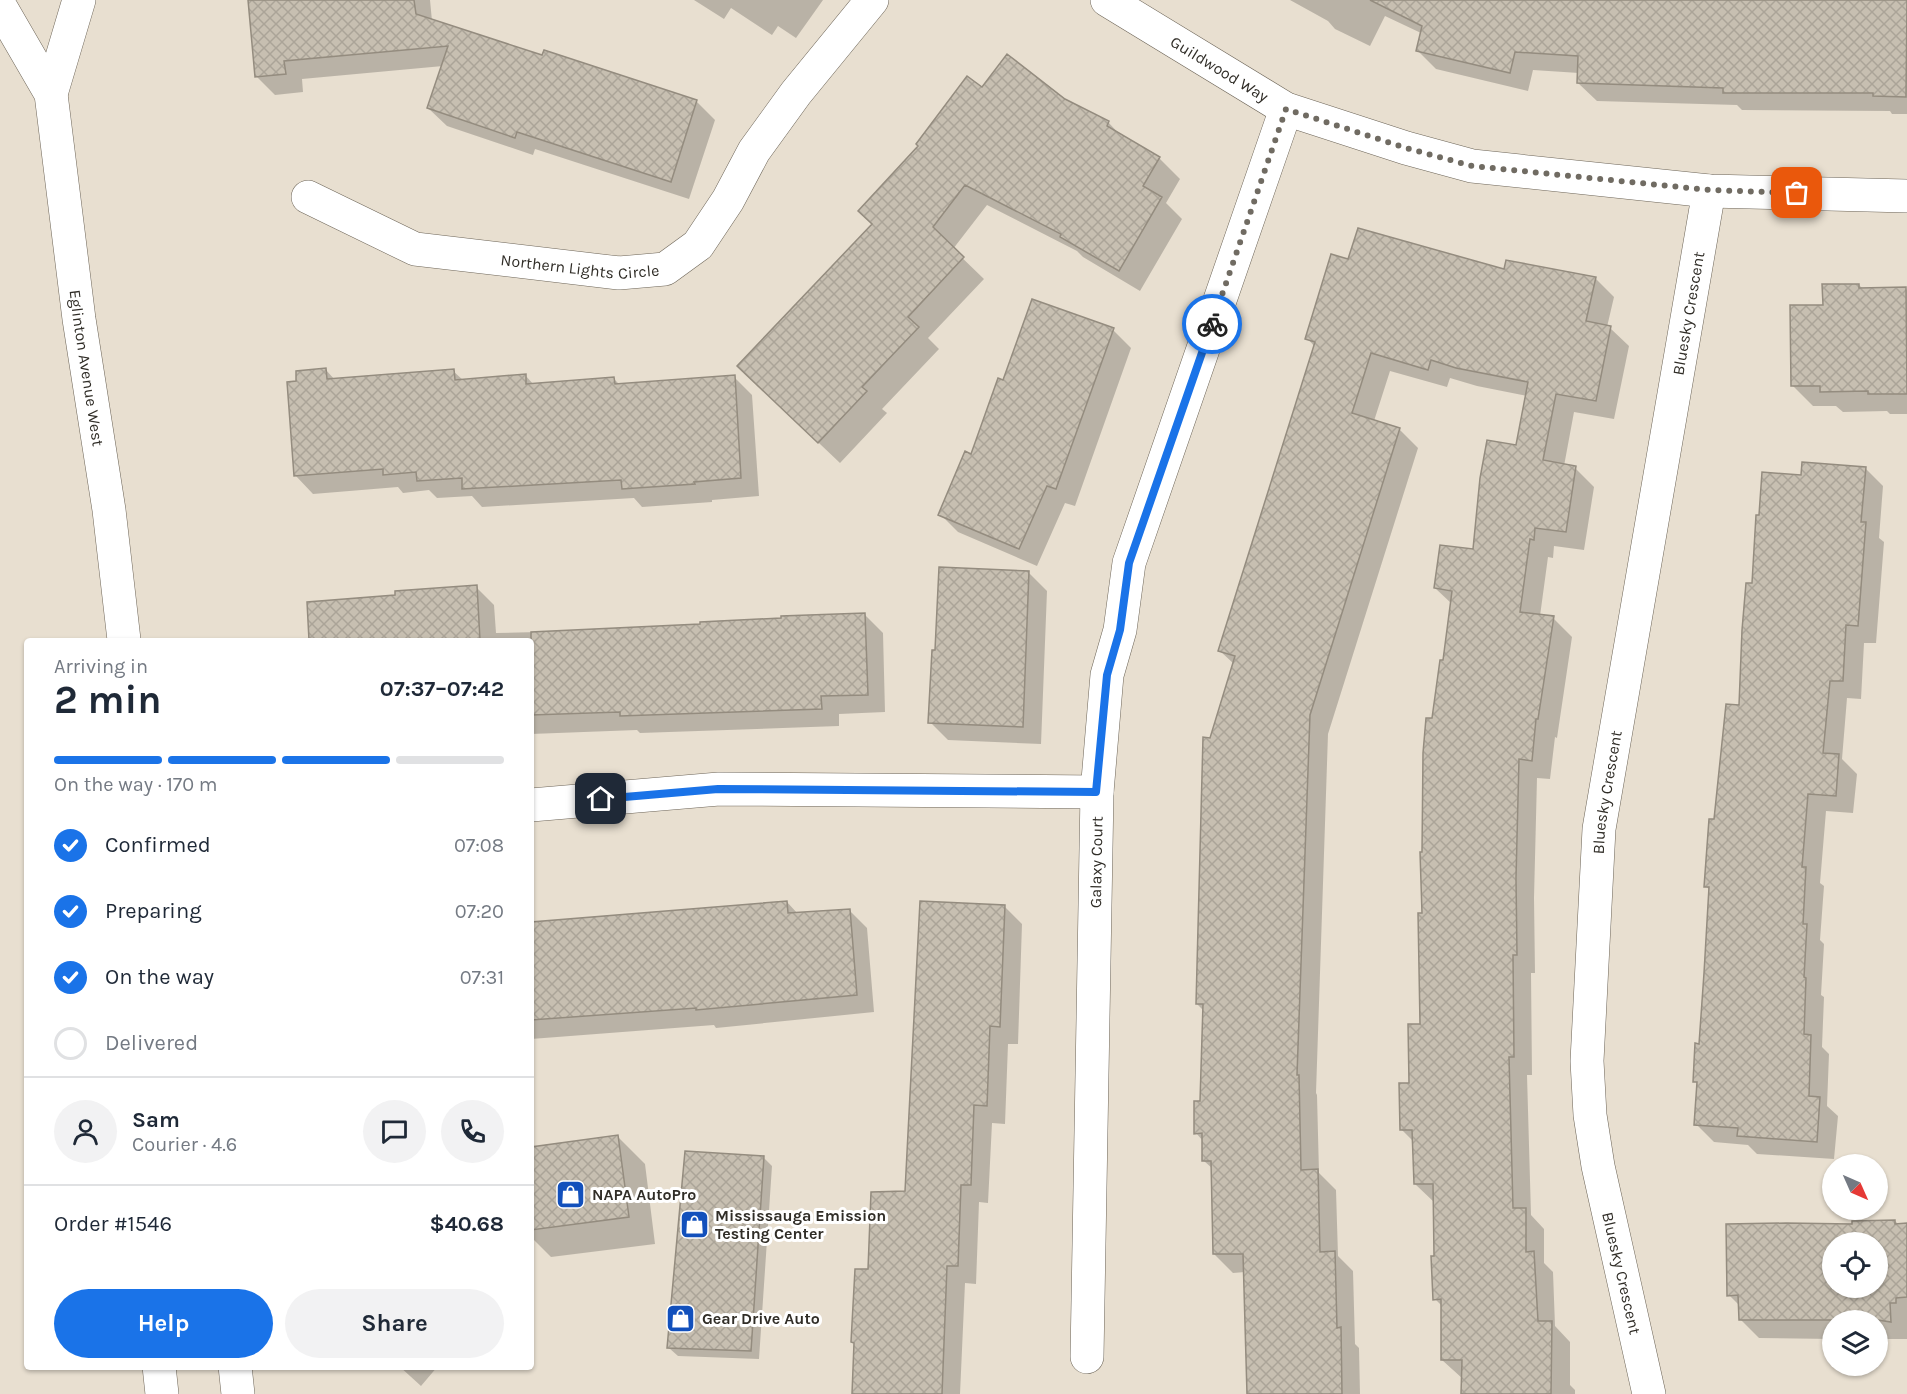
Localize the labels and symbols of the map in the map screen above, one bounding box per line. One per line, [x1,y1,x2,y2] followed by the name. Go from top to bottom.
[1167,32,1272,106] street label: Guildwood Way
[1771,167,1822,218] pin
[500,250,660,283] street label: Northern Lights Circle
[1668,250,1708,377] street label: Bluesky Crescent
[65,289,108,448] street label: Eglinton Avenue West
[1182,294,1242,354] courier
[1589,729,1626,855] street label: Bluesky Crescent
[575,773,626,824] pin
[1086,816,1107,908] street label: Galaxy Court
[1822,1154,1888,1220] north arrow
[555,1178,587,1210] shop icon: NAPA AutoPro
[592,1185,696,1204] place label: NAPA AutoPro
[715,1206,886,1243] place label: Mississauga Emission Testing Center
[678,1208,710,1240] shop icon: Mississauga Emission Testing Center
[1598,1210,1645,1336] street label: Bluesky Crescent
[665,1302,697,1334] shop icon: Gear Drive Auto
[702,1309,820,1328] place label: Gear Drive Auto

